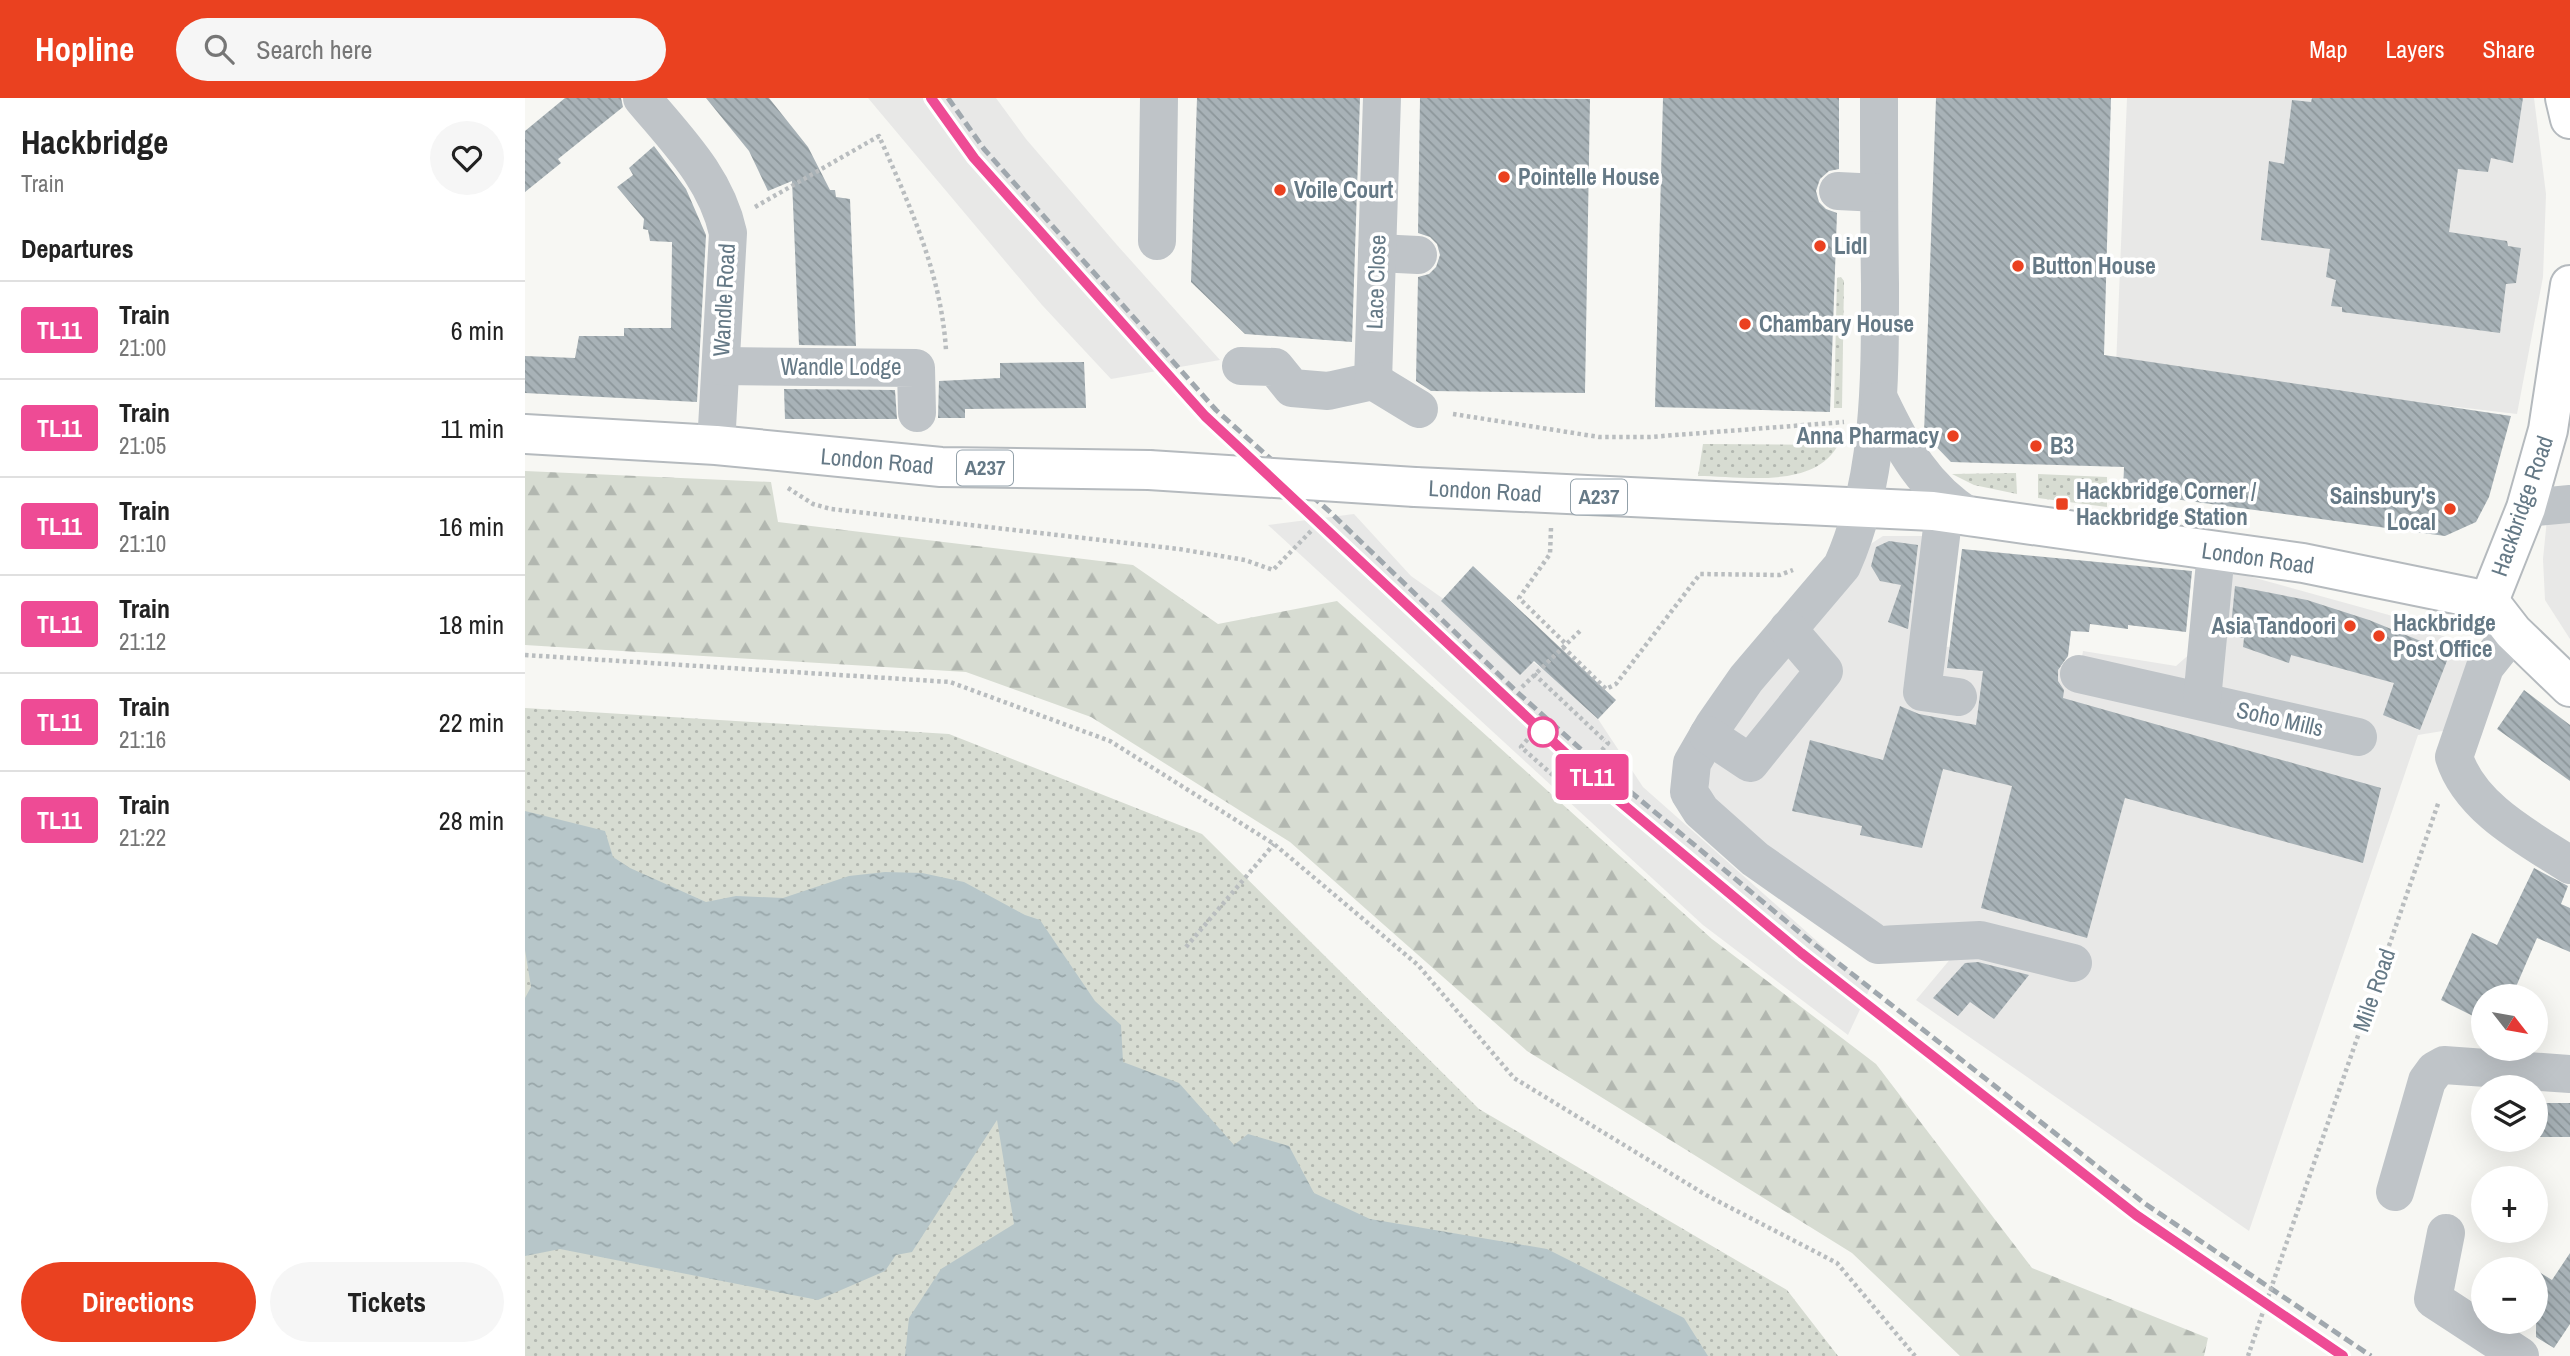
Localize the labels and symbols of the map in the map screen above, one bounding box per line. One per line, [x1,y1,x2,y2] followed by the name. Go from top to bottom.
[1518,161,1660,192] place label: Pointelle House
[1496,169,1512,185] marker: Pointelle House
[1294,174,1393,205] place label: Voile Court
[1272,182,1288,198] marker: Voile Court
[1834,230,1868,261] place label: Lidl
[1358,234,1393,330] street label: Lace Close
[1812,238,1828,254] marker: Lidl
[705,242,742,357] street label: Wandle Road
[2032,250,2156,281] place label: Button House
[2010,258,2026,274] marker: Button House
[1759,308,1914,339] place label: Chambary House
[1737,316,1753,332] marker: Chambary House
[781,351,901,382] street label: Wandle Lodge
[1796,420,1940,451] place label: Anna Pharmacy
[1945,428,1961,444] marker: Anna Pharmacy
[2050,430,2074,461] place label: B3
[2483,431,2560,580] street label: Hackbridge Road
[2028,438,2044,454] marker: B3
[819,440,935,481] street label: London Road
[957,450,1013,486] road number: A237
[1428,472,1542,509] street label: London Road
[2076,475,2257,532] place label: Hackbridge Corner / Hackbridge Station
[1571,480,1627,514] road number: A237
[2330,480,2436,537] place label: Sainsbury's Local
[2054,496,2070,512] marker: Hackbridge Corner / Hackbridge Station
[2442,501,2458,517] marker: Sainsbury's Local
[2200,534,2316,581] street label: London Road
[2393,607,2496,664] place label: Hackbridge Post Office
[2212,610,2336,641] place label: Asia Tandoori
[2342,618,2358,634] marker: Asia Tandoori
[2371,628,2387,644] marker: Hackbridge Post Office
[2234,694,2326,744] street label: Soho Mills
[1528,717,1558,747] unlabelled marker
[1543,754,1641,800] line badge: TL11
[2345,944,2402,1036] street label: Mile Road
[2471,984,2548,1060] north arrow

